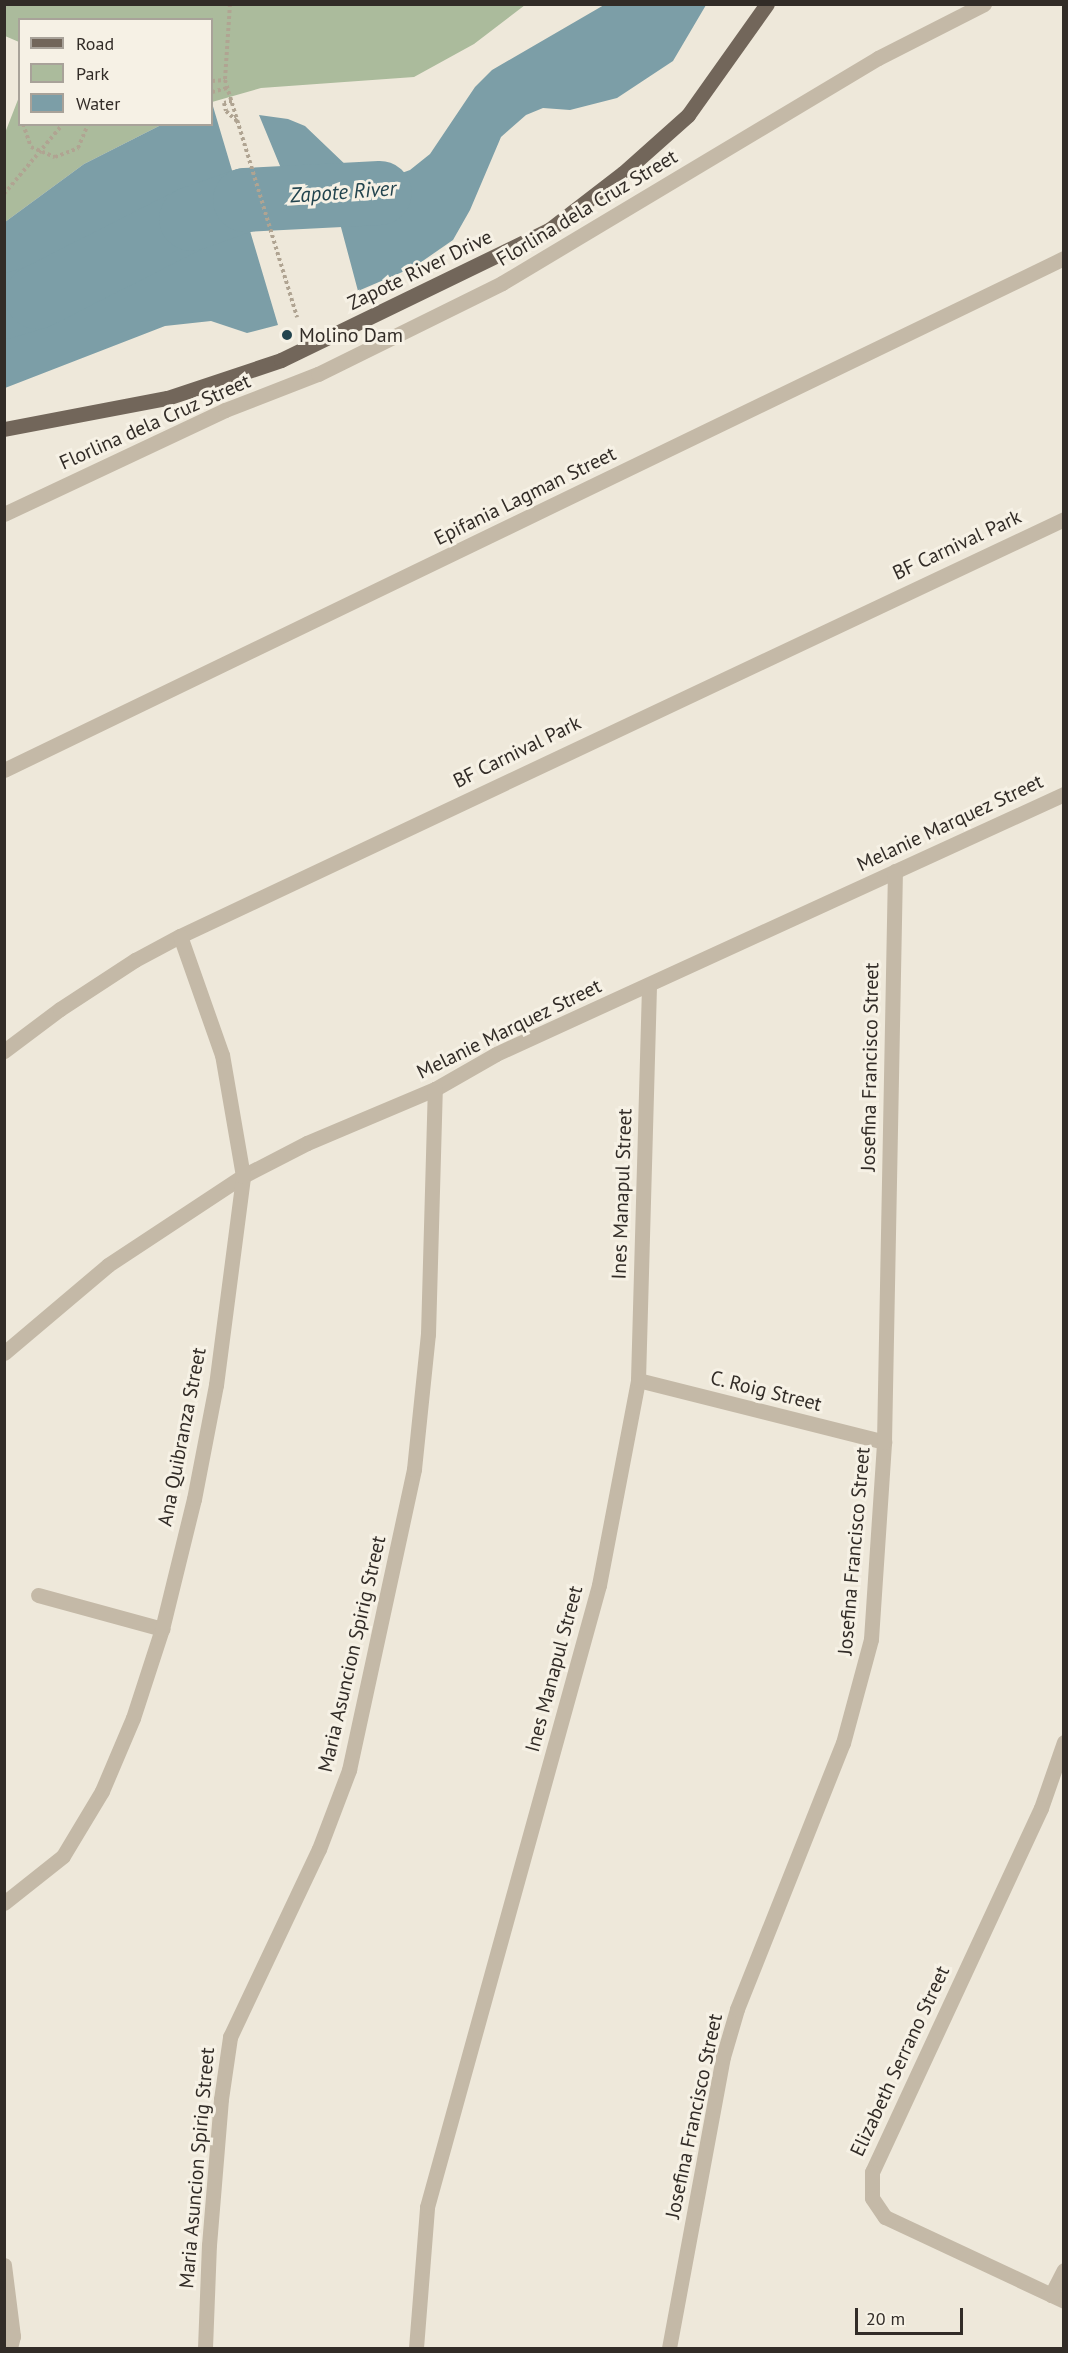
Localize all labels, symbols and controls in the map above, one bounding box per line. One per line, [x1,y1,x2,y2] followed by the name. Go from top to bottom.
[18,18,213,126] legend
[76,32,114,55] text: Road
[76,62,109,85] text: Park
[76,92,120,115] text: Water
[492,144,682,272] street label: Florlina dela Cruz Street
[289,176,397,208] water label: Zapote River
[344,225,496,315] street label: Zapote River Drive
[299,323,403,347] place label: Molino Dam
[280,328,294,342] marker: Molino Dam
[56,369,254,475] street label: Florlina dela Cruz Street
[430,442,620,550] street label: Epifania Lagman Street
[889,505,1025,585] street label: BF Carnival Park
[449,711,585,793] street label: BF Carnival Park
[853,769,1047,877] street label: Melanie Marquez Street
[856,962,884,1172] street label: Josefina Francisco Street
[413,974,605,1084] street label: Melanie Marquez Street
[607,1108,637,1280] street label: Ines Manapul Street
[153,1346,211,1528] street label: Ana Quibranza Street
[707,1365,825,1417] street label: C. Roig Street
[833,1446,875,1656] street label: Josefina Francisco Street
[313,1533,391,1775] street label: Maria Asuncion Spirig Street
[520,1583,588,1755] street label: Ines Manapul Street
[845,1962,955,2160] street label: Elizabeth Serrano Street
[661,2011,727,2221] street label: Josefina Francisco Street
[174,2046,220,2290] street label: Maria Asuncion Spirig Street
[858,2296,966,2334] scale bar
[866,2307,905,2330] text: 20 m

